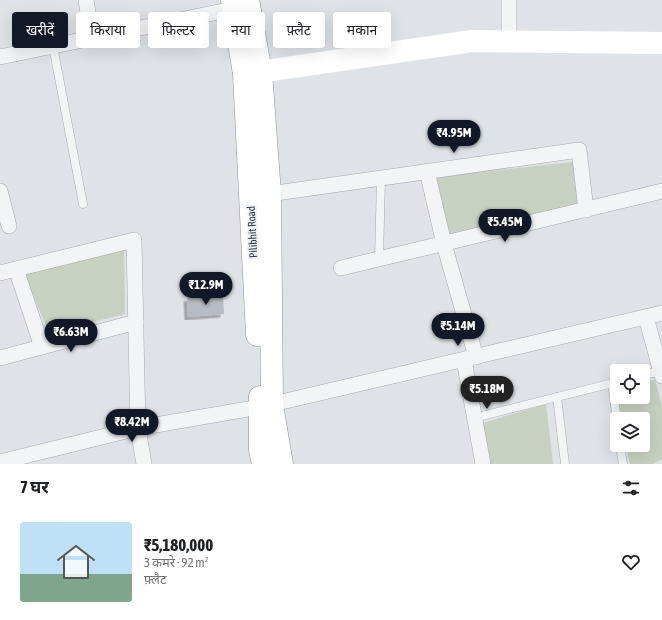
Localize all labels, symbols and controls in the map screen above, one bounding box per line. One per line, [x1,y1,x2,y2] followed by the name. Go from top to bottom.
[12,12,68,48] chip: खरीदें
[76,12,140,48] chip: किराया
[148,12,209,48] chip: फ़िल्टर
[217,12,265,48] chip: नया
[273,12,325,48] chip: फ़्लैट
[333,12,391,48] chip: मकान
[421,120,487,154] pin: ₹4.95M
[437,125,471,140] text: ₹4.95M
[245,206,259,258] street label: Pilibhit Road
[472,209,538,243] pin: ₹5.45M
[488,214,522,229] text: ₹5.45M
[173,272,239,306] pin: ₹12.9M
[189,277,223,292] text: ₹12.9M
[425,313,491,347] pin: ₹5.14M
[441,318,475,333] text: ₹5.14M
[38,319,104,353] pin: ₹6.63M
[54,324,88,339] text: ₹6.63M
[610,364,650,452] map controls
[610,364,650,404] button: locate
[454,376,520,410] pin: ₹5.18M
[470,381,504,396] text: ₹5.18M
[99,409,165,443] pin: ₹8.42M
[610,412,650,452] button: layers
[115,414,149,429] text: ₹8.42M
[20,477,49,497] text: 7 घर
[620,477,642,499] icon: filters
[144,535,213,555] text: ₹5,180,000
[52,538,100,586] icon: home
[620,551,642,573] icon: heart
[144,555,208,570] text: 3 कमरे · 92 m²
[144,572,167,587] text: फ़्लैट

